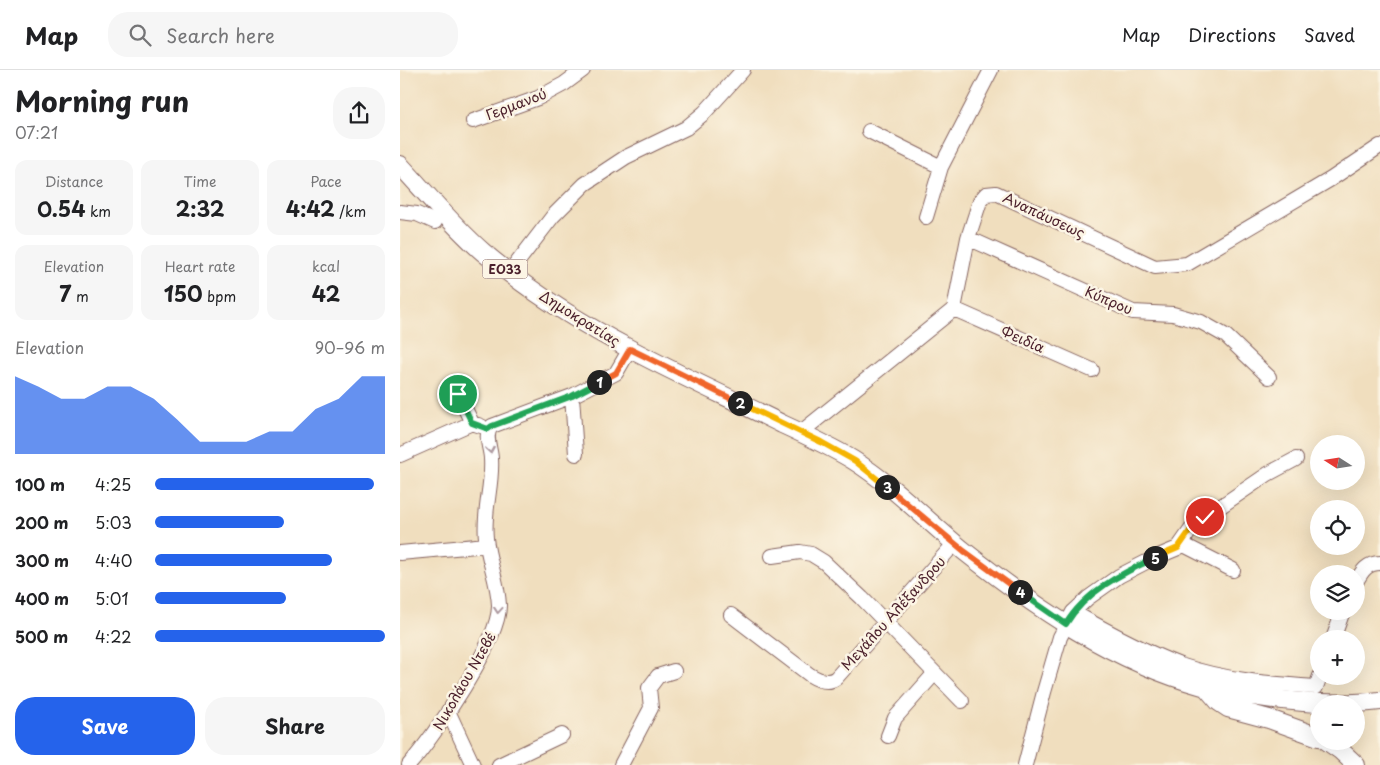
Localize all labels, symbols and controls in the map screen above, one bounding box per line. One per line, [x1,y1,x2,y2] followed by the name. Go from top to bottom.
[108,12,458,57] search box
[25,17,78,53] text: Map
[126,21,154,49] icon: search
[166,21,275,49] text: Search here
[1122,21,1160,48] text: Map
[1188,21,1276,48] text: Directions
[1304,21,1355,48] text: Saved
[15,79,189,122] text: Morning run
[482,83,550,125] street label: Γερμανού
[333,87,385,139] button: share
[15,120,58,144] text: 07:21
[45,171,103,192] text: Distance
[183,171,217,192] text: Time
[310,171,342,192] text: Pace
[1000,187,1088,243] street label: Αναπάυσεως
[37,192,85,224] text: 0.54
[175,192,225,224] text: 2:32
[286,192,335,224] text: 4:42
[85,201,111,222] text: km
[335,201,366,222] text: /km
[44,256,104,277] text: Elevation
[165,256,235,277] text: Heart rate
[312,256,340,277] text: kcal
[482,260,528,278] road number: ΕΟ33
[59,277,71,309] text: 7
[164,277,203,309] text: 150
[312,277,340,309] text: 42
[1082,281,1136,319] street label: Κύπρου
[536,285,624,351] street label: Δημοκρατίας
[71,286,89,307] text: m
[203,286,236,307] text: bpm
[998,320,1048,358] street label: Φειδία
[15,335,84,359] text: Elevation
[315,335,385,359] text: 90–96 m
[586,370,612,394] pin: 1
[596,372,603,393] text: 1
[437,373,479,415] pin
[444,380,472,408] icon: arrive
[728,390,752,416] pin: 2
[736,393,745,414] text: 2
[1310,435,1365,490] north arrow
[1310,435,1365,750] map controls
[484,445,494,454] one-way arrow
[15,472,65,496] text: 100 m
[95,472,131,496] text: 4:25
[874,474,900,500] pin: 3
[883,477,892,498] text: 3
[1184,496,1226,538] pin
[1310,500,1365,555] button: locate
[1191,503,1219,531] icon: check
[15,510,69,534] text: 200 m
[95,510,132,534] text: 5:03
[1142,546,1168,570] pin: 5
[15,548,69,572] text: 300 m
[95,548,132,572] text: 4:40
[1151,548,1160,569] text: 5
[836,551,950,675] street label: Μεγάλου Αλέξανδρου
[1310,565,1365,620] button: layers
[1008,580,1032,604] pin: 4
[1016,582,1025,603] text: 4
[15,586,69,610] text: 400 m
[95,586,129,610] text: 5:01
[493,606,504,614] one-way arrow
[15,624,68,648] text: 500 m
[95,624,132,648] text: 4:22
[427,628,501,734] street label: Νικολάου Ντεβέ
[1310,630,1365,685] button: +
[1310,695,1365,750] button: −
[15,697,195,755] button: Save
[205,697,385,755] button: Share

